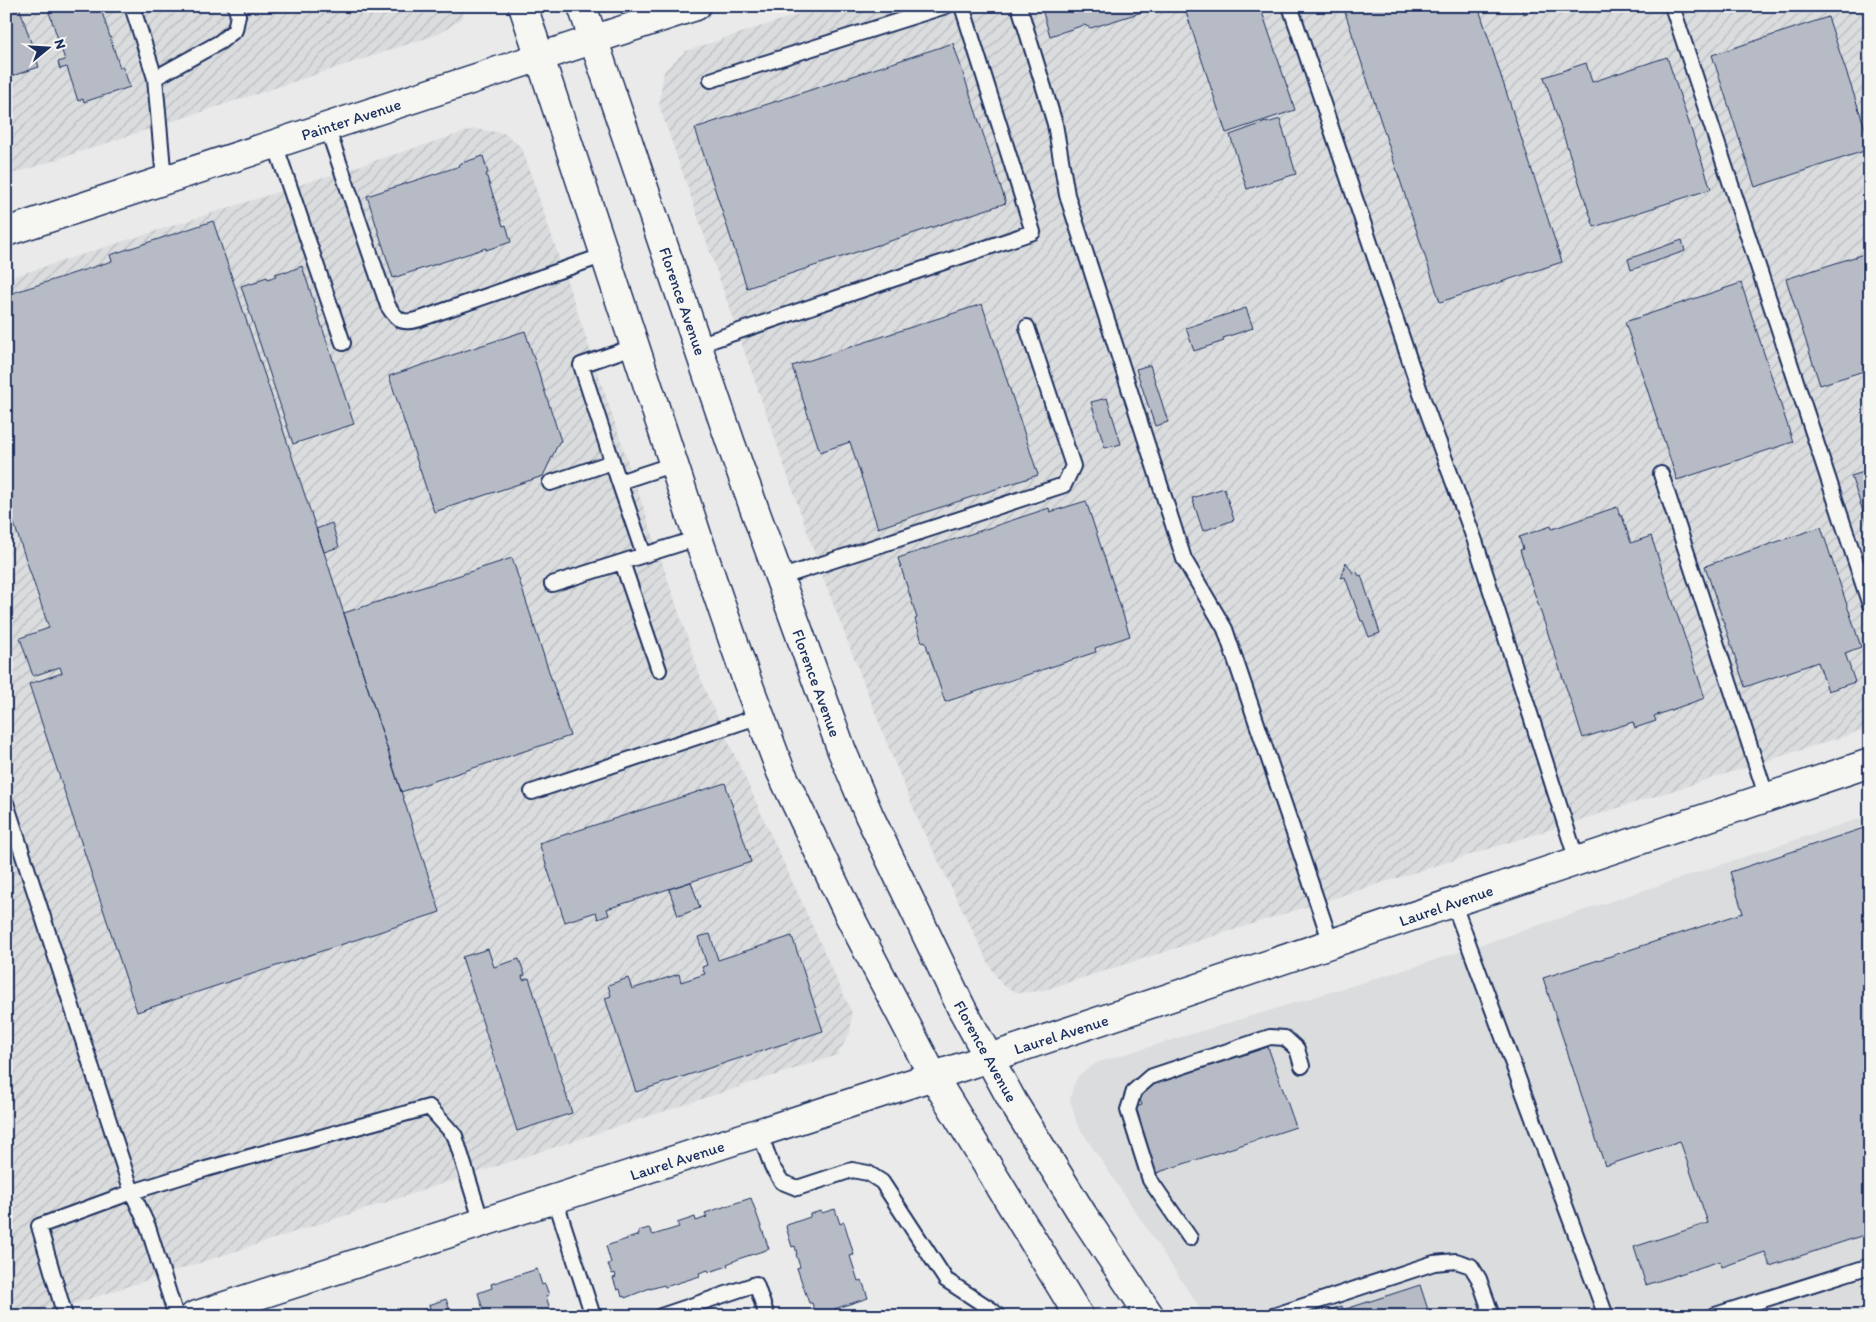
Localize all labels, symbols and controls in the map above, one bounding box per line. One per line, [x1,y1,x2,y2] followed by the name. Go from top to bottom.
[22,22,72,72] north arrow
[50,37,69,51] text: N
[299,94,404,145] street label: Painter Avenue
[655,245,710,358] street label: Florence Avenue
[788,627,845,740] street label: Florence Avenue
[1397,880,1496,930] street label: Laurel Avenue
[950,997,1021,1106] street label: Florence Avenue
[1012,1010,1111,1059] street label: Laurel Avenue
[628,1136,727,1185] street label: Laurel Avenue

